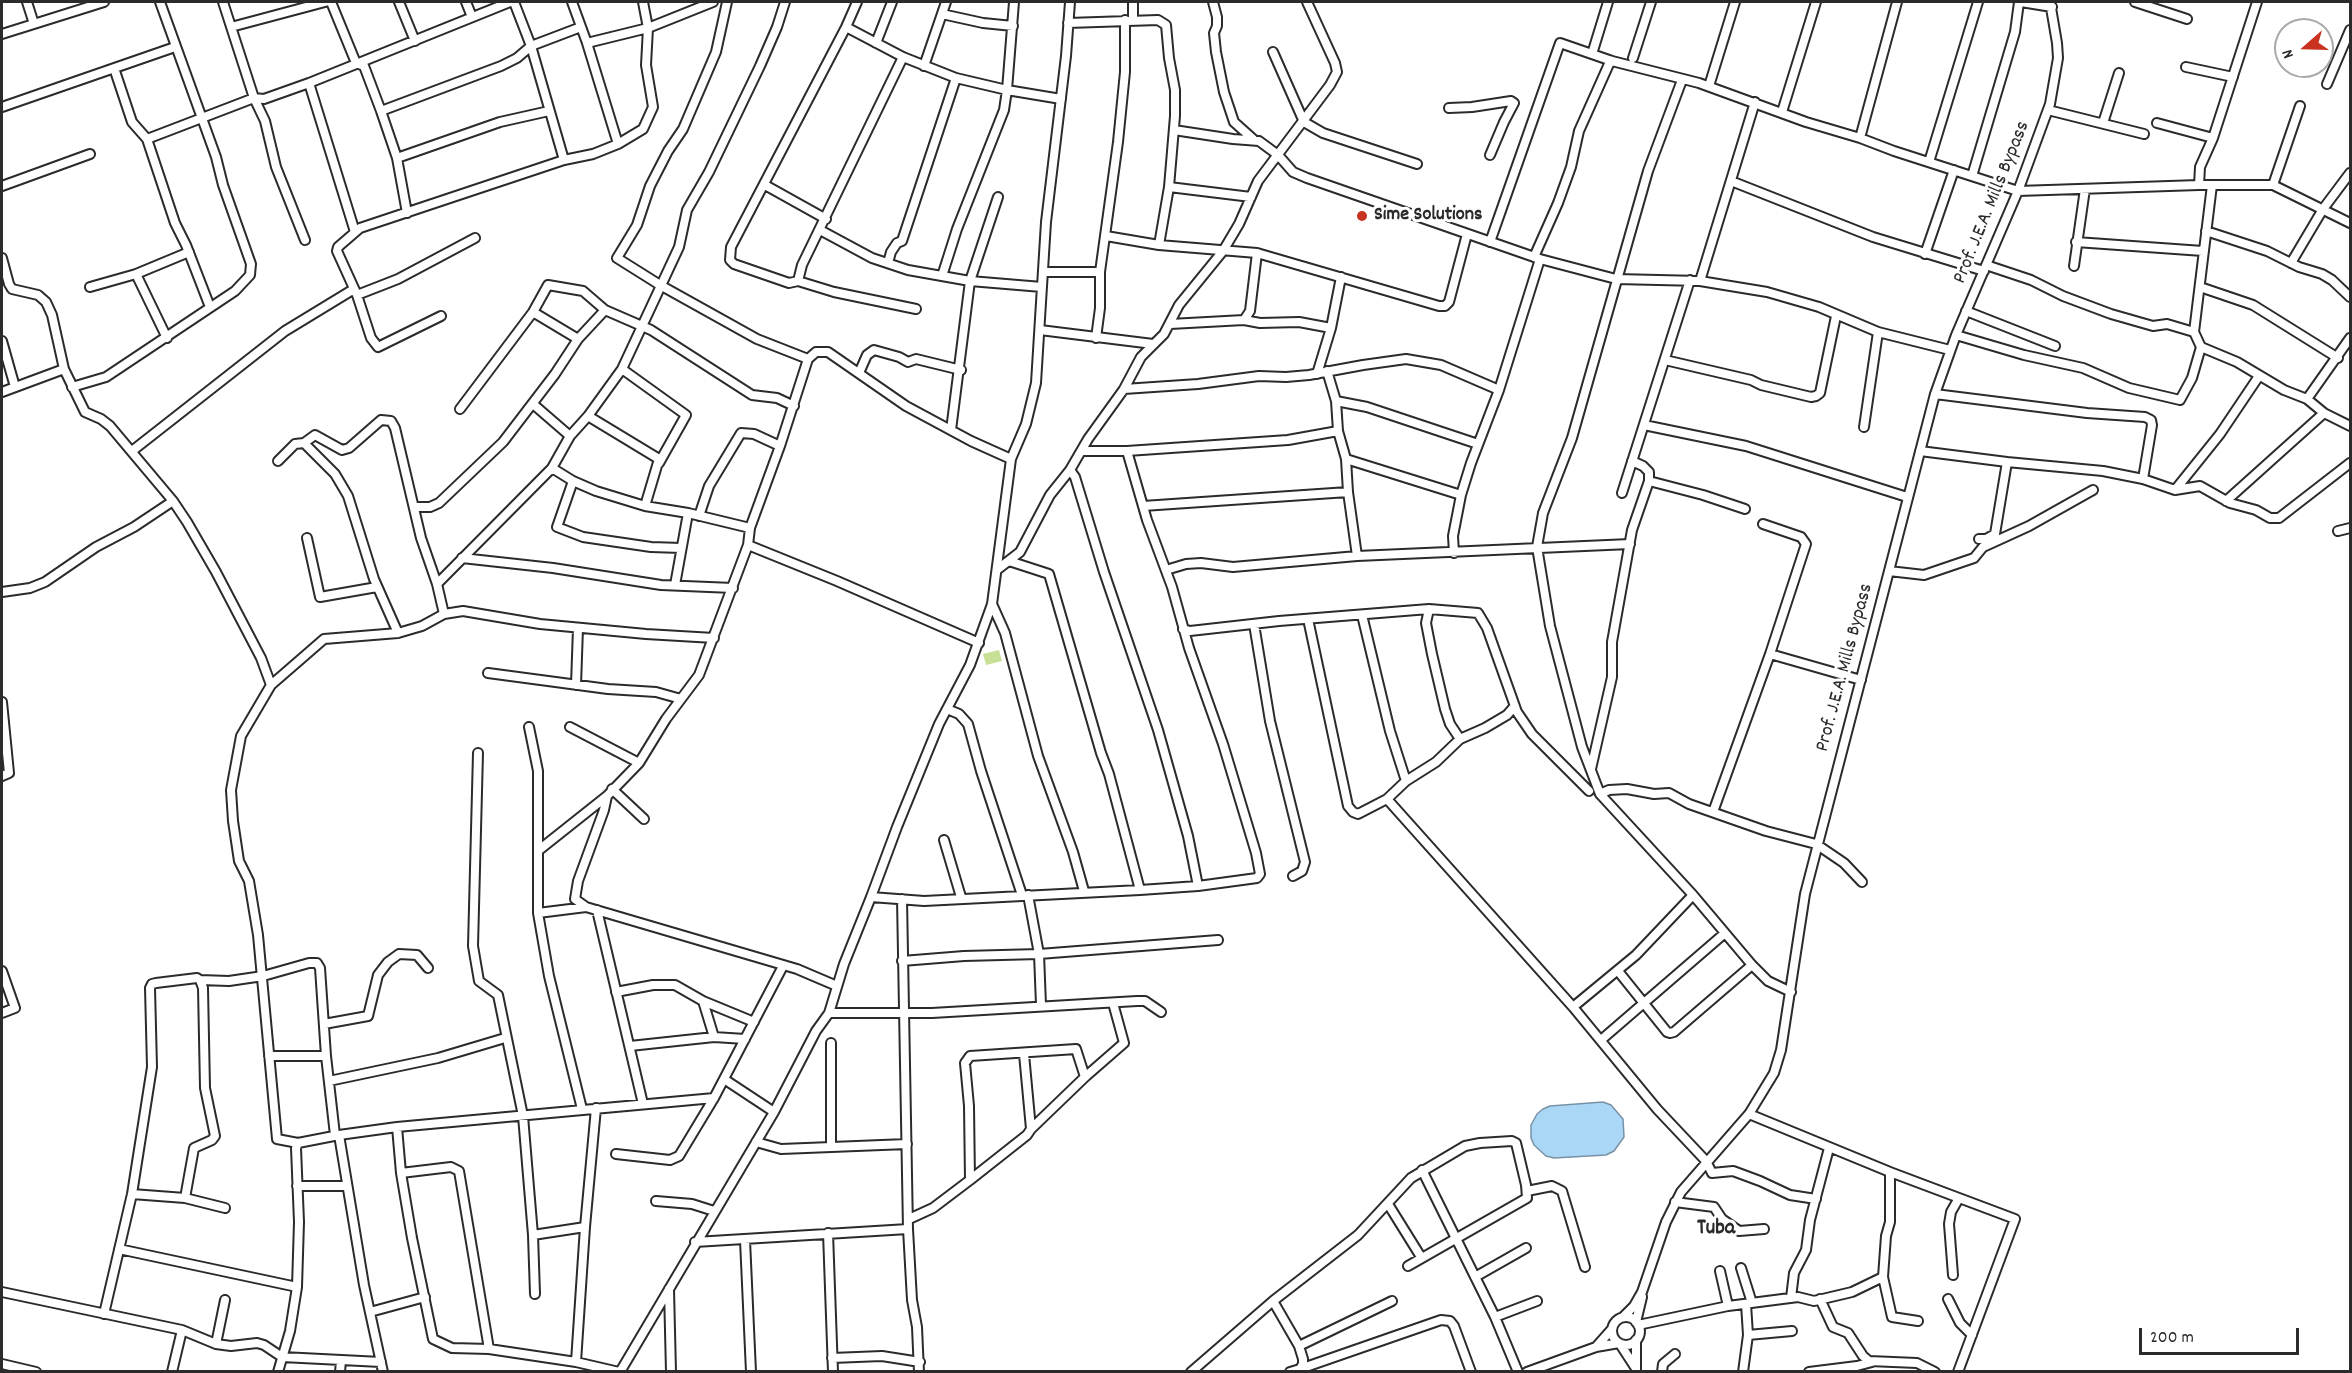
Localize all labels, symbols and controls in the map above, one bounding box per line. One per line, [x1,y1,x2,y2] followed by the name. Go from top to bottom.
[2274,18,2334,78] north arrow
[2276,46,2301,61] text: N
[1949,118,2037,288] street label: Prof. J.E.A. Mills Bypass
[1374,204,1482,228] place label: Sime Solutions
[1355,209,1369,223] marker: Sime Solutions
[1812,581,1880,755] street label: Prof. J.E.A. Mills Bypass
[1697,1217,1735,1243] district label: Tuba
[2142,1316,2302,1354] scale bar
[2150,1326,2194,1351] text: 200 m

